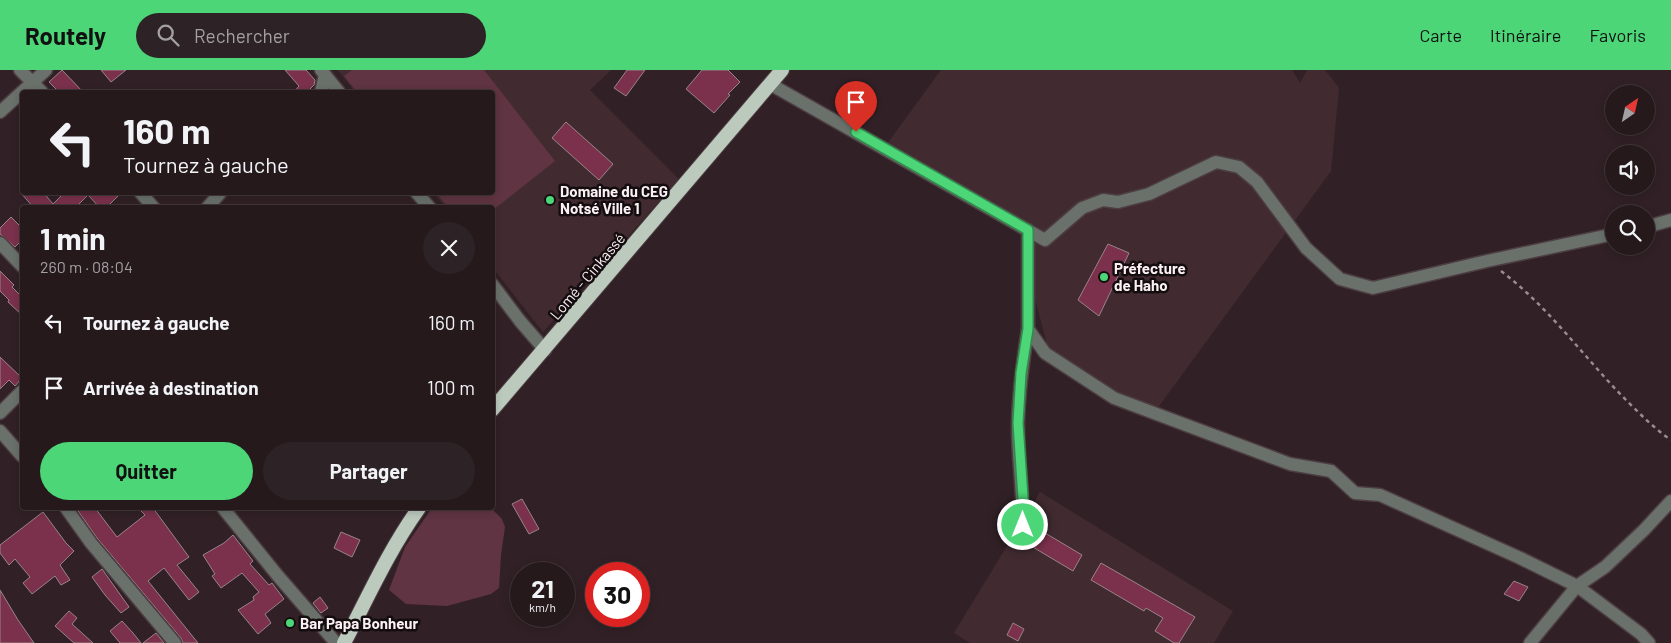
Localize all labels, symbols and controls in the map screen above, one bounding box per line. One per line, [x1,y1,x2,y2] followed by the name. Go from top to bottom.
[136,13,486,58] search box
[25,21,106,50] text: Routely
[154,21,182,49] icon: search
[194,24,290,47] text: Rechercher
[1419,24,1462,46] text: Carte
[1490,24,1561,46] text: Itinéraire
[1589,24,1646,46] text: Favoris
[835,81,877,132] pin
[1605,85,1655,135] north arrow
[1605,85,1655,255] map controls
[842,88,870,116] icon: arrive
[123,109,210,151] text: 160 m
[40,110,105,175] icon: left
[1605,145,1655,195] button: sound
[123,151,289,177] text: Tournez à gauche
[560,182,668,217] place label: Domaine du CEG Notsé Ville 1
[544,194,556,206] marker: Domaine du CEG Notsé Ville 1
[1605,205,1655,255] button: search
[40,220,106,256] text: 1 min
[423,222,475,274] button: close
[546,229,628,323] street label: Lomé - Cinkassé
[40,257,133,276] text: 260 m · 08:04
[1114,259,1186,294] place label: Préfecture de Haho
[1098,271,1110,283] marker: Préfecture de Haho
[40,309,68,337] icon: left
[83,311,230,334] text: Tournez à gauche
[428,311,475,334] text: 160 m
[40,374,68,402] icon: arrive
[83,376,259,399] text: Arrivée à destination
[427,376,475,399] text: 100 m
[40,442,253,500] button: Quitter
[263,442,475,500] button: Partager
[996,498,1048,550] position arrow
[585,562,650,627] speed limit sign: 30
[531,573,554,603] text: 21
[529,600,556,614] text: km/h
[300,614,419,632] place label: Bar Papa Bonheur
[284,617,296,629] marker: Bar Papa Bonheur

